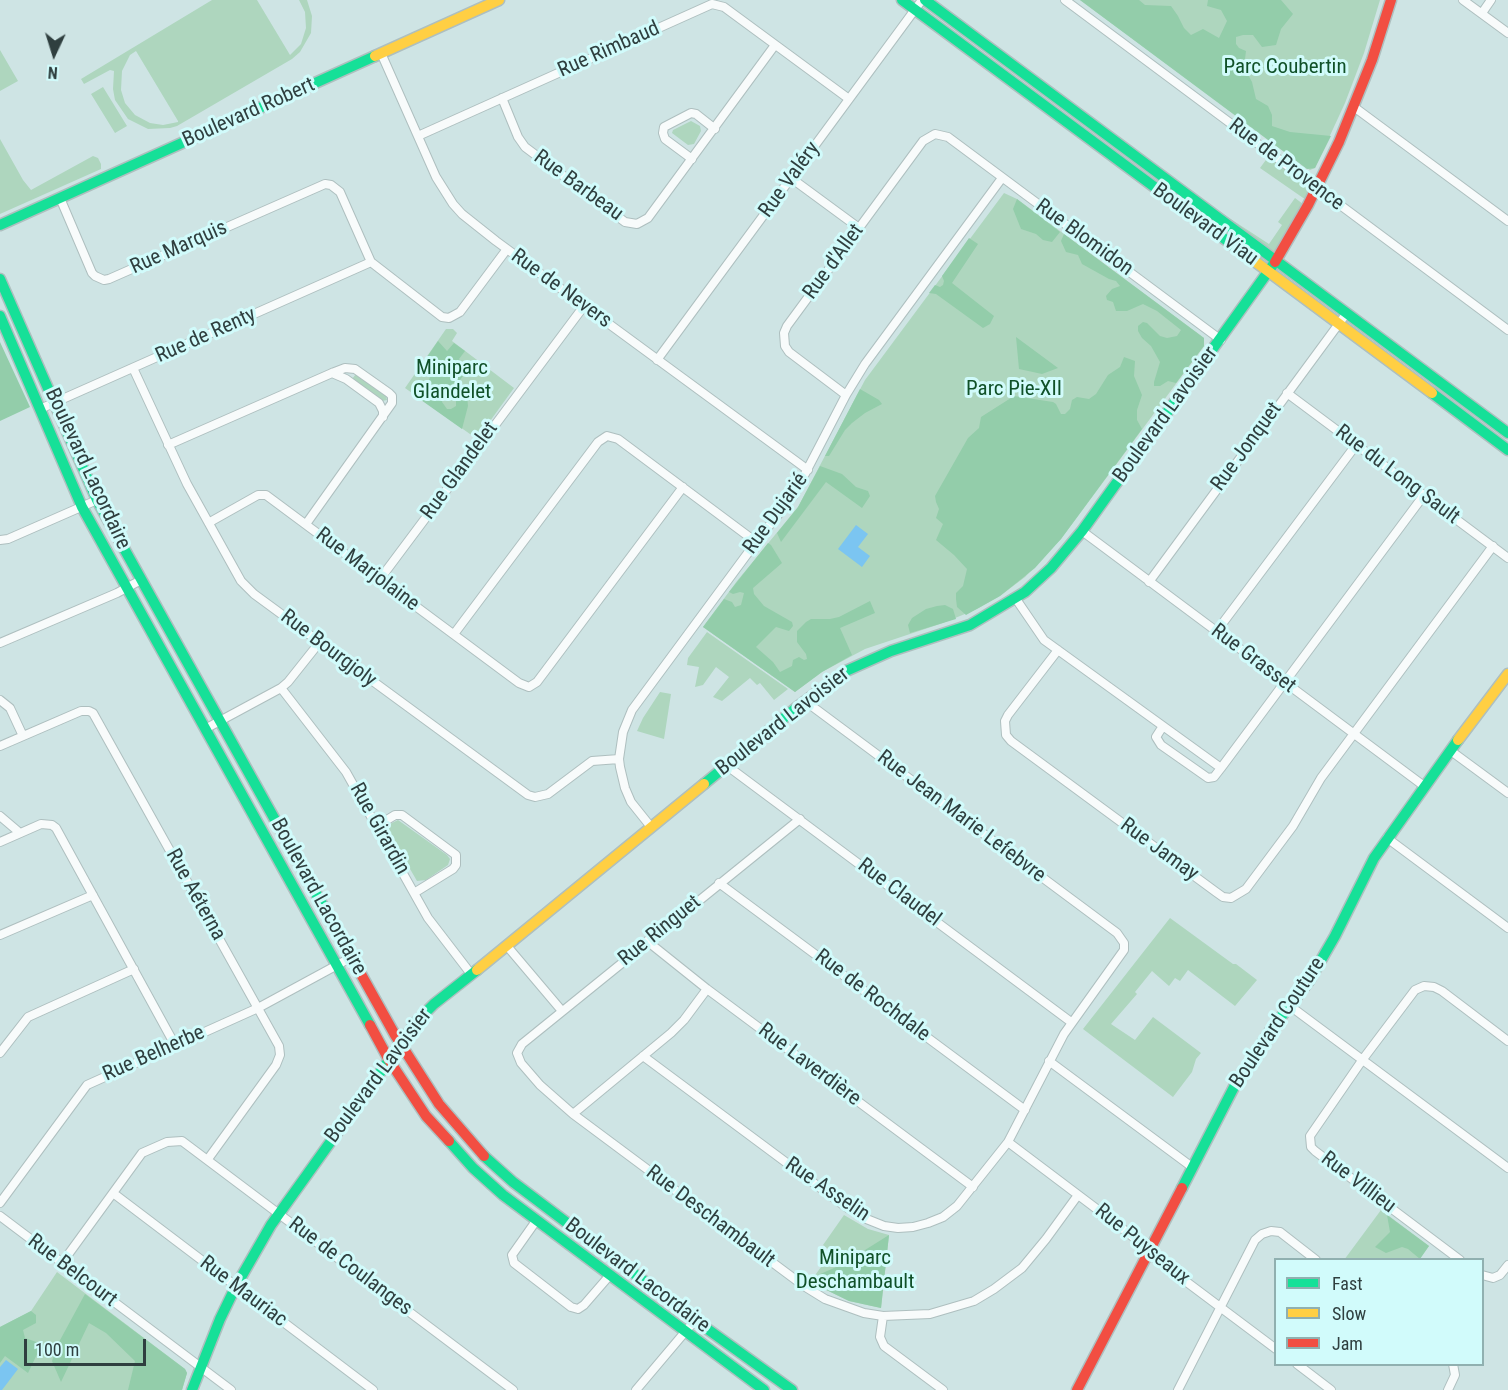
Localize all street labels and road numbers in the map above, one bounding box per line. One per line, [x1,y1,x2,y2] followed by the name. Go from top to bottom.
[554,16,664,84] street label: Rue Rimbaud
[179,73,319,153] street label: Boulevard Robert
[1223,114,1349,216] street label: Rue de Provence
[754,137,826,223] street label: Rue Valéry
[528,145,628,227] street label: Rue Barbeau
[1148,178,1262,272] street label: Boulevard Viau
[1030,194,1138,282] street label: Rue Blomidon
[127,216,231,280] street label: Rue Marquis
[798,220,870,304] street label: Rue d'Allet
[506,244,616,334] street label: Rue de Nevers
[152,303,260,369] street label: Rue de Renty
[1108,342,1224,488] street label: Boulevard Lavoisier
[39,384,135,554] street label: Boulevard Lacordaire
[1206,398,1288,496] street label: Rue Jonquet
[416,417,504,525] street label: Rue Glandelet
[1330,420,1464,530] street label: Rue du Long Sault
[738,469,814,559] street label: Rue Dujarié
[310,523,424,617] street label: Rue Marjolaine
[275,605,381,693] street label: Rue Bourgjoly
[1206,619,1300,699] street label: Rue Grasset
[712,662,854,782] street label: Boulevard Lavoisier
[872,746,1050,888] street label: Rue Jean Marie Lefebvre
[344,779,414,879] street label: Rue Girardin
[1115,813,1203,887] street label: Rue Jamay
[265,814,371,980] street label: Boulevard Lacordaire
[160,845,230,945] street label: Rue Aéterna
[852,853,946,933] street label: Rue Claudel
[614,890,706,972] street label: Rue Ringuet
[809,944,935,1048] street label: Rue de Rochdale
[1225,953,1331,1093] street label: Boulevard Couture
[320,1004,438,1148] street label: Boulevard Lavoisier
[753,1018,865,1112] street label: Rue Laverdière
[99,1020,209,1088] street label: Rue Belherbe
[1316,1147,1400,1219] street label: Rue Villieu
[780,1152,874,1228] street label: Rue Asselin
[641,1160,779,1274] street label: Rue Deschambault
[1089,1199,1195,1291] street label: Rue Puyseaux
[283,1212,417,1322] street label: Rue de Coulanges
[560,1213,714,1339] street label: Boulevard Lacordaire
[22,1229,122,1313] street label: Rue Belcourt
[194,1251,292,1333] street label: Rue Mauriac

